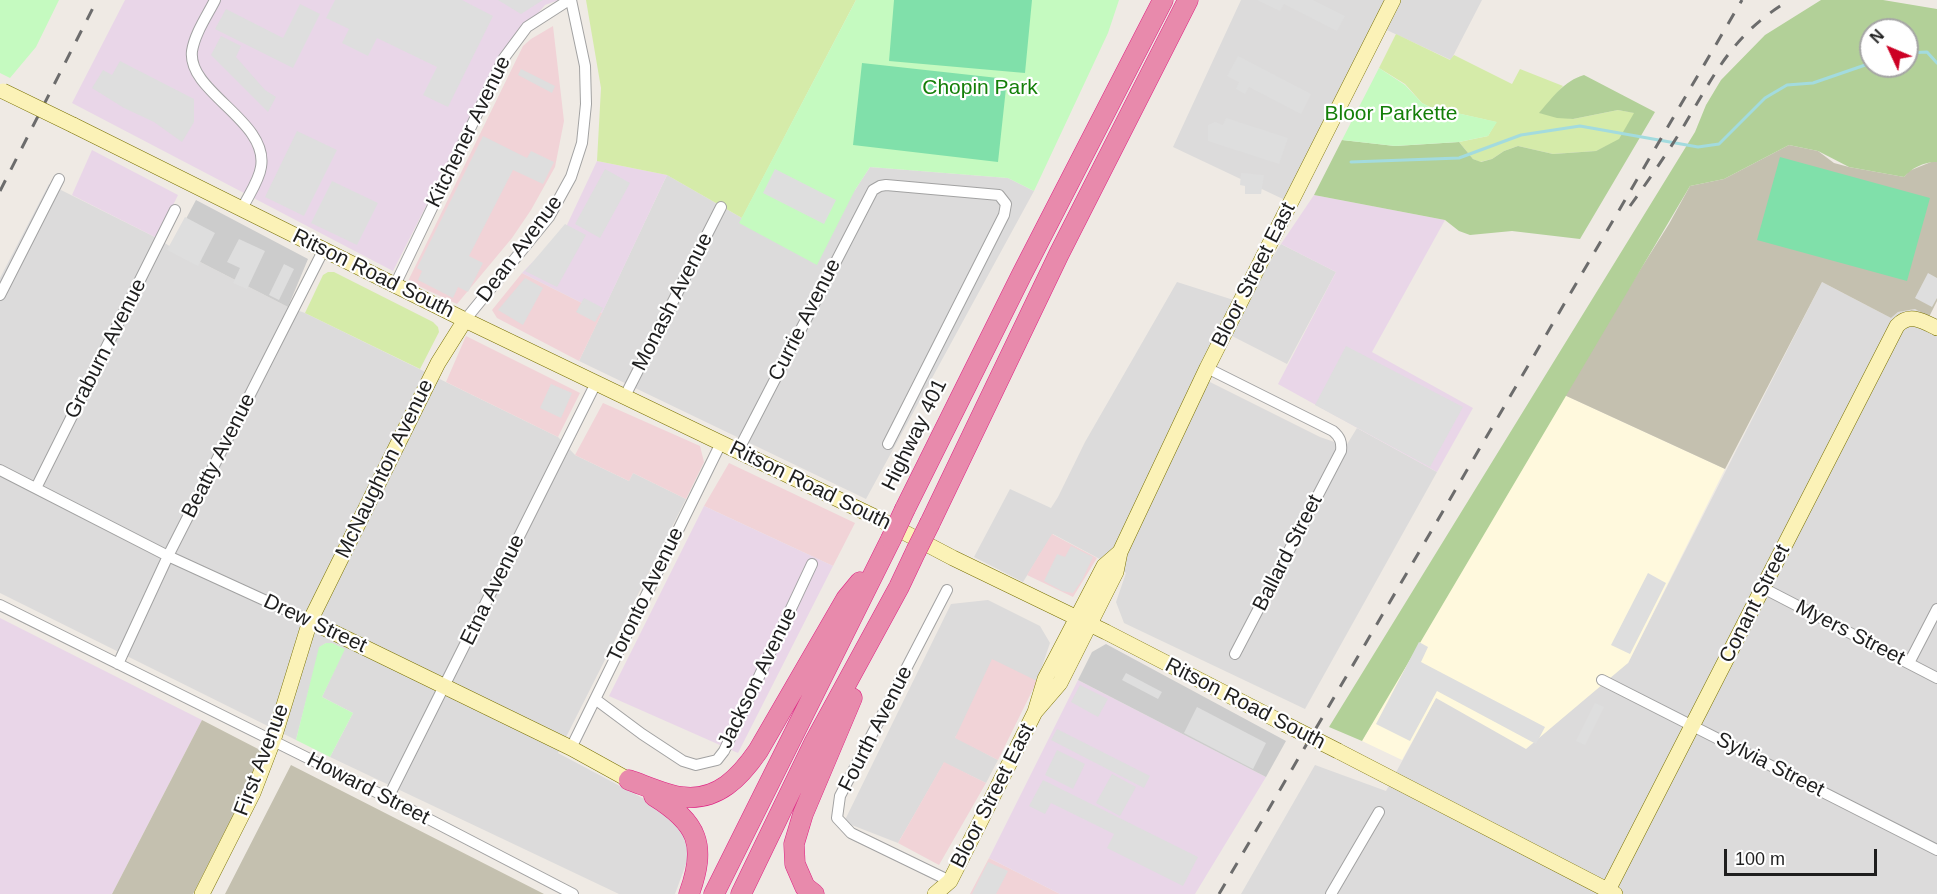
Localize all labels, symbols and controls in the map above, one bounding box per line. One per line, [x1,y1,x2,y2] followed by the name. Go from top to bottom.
[1859,18,1919,78] north arrow
[1867,26,1887,47] text: N
[421,52,517,212] street label: Kitchener Avenue
[922,75,1038,101] park label: Chopin Park
[1324,101,1458,127] park label: Bloor Parkette
[472,191,568,307] street label: Dean Avenue
[1207,199,1301,351] street label: Bloor Street East
[288,224,458,324] street label: Ritson Road South
[627,229,719,375] street label: Monash Avenue
[763,255,847,385] street label: Currie Avenue
[60,275,152,423] street label: Graburn Avenue
[877,375,953,495] street label: Highway 401
[331,376,439,562] street label: McNaughton Avenue
[177,390,261,522] street label: Beatty Avenue
[725,436,895,536] street label: Ritson Road South
[1248,491,1328,615] street label: Ballard Street
[603,524,689,666] street label: Toronto Avenue
[455,531,531,649] street label: Etna Avenue
[1714,541,1796,667] street label: Conant Street
[259,589,371,659] street label: Drew Street
[1791,595,1909,671] street label: Myers Street
[713,603,803,753] street label: Jackson Avenue
[1161,653,1329,755] street label: Ritson Road South
[834,662,918,796] street label: Fourth Avenue
[229,701,295,819] street label: First Avenue
[946,720,1040,872] street label: Bloor Street East
[1712,727,1828,803] street label: Sylvia Street
[302,747,434,831] street label: Howard Street
[1727,837,1880,875] scale bar
[1735,849,1785,869] text: 100 m

